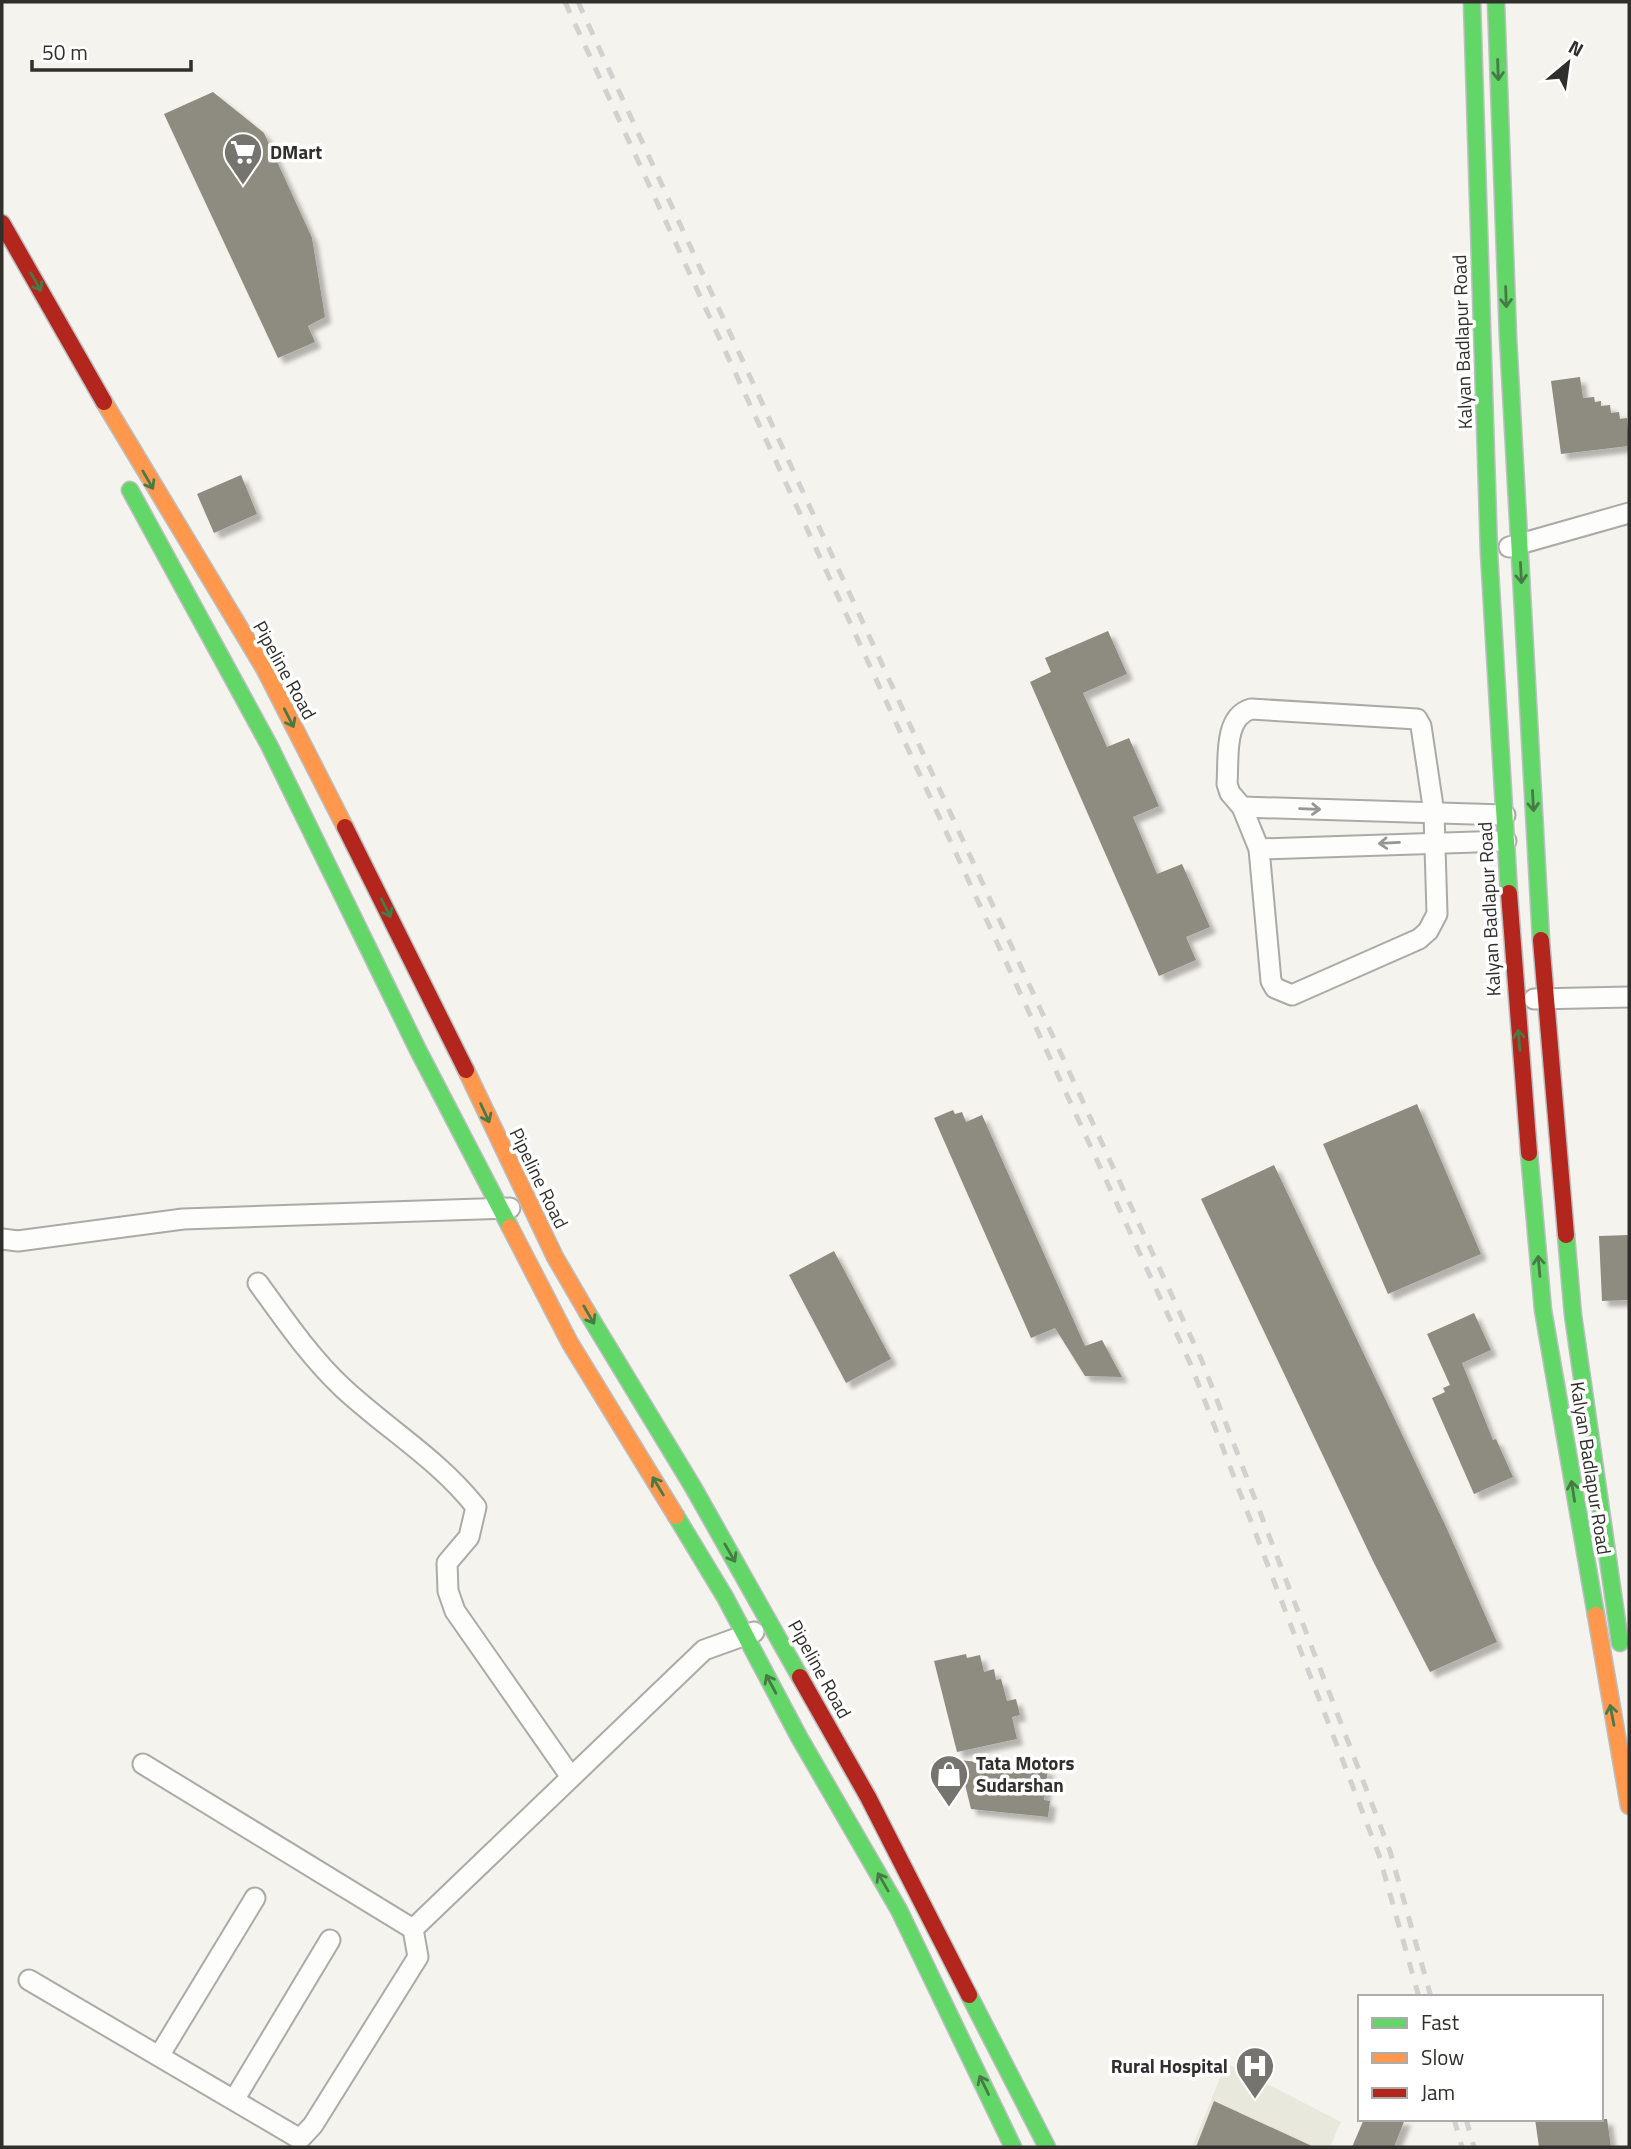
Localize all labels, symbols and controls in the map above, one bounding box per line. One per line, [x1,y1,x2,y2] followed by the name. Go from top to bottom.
[32,28,191,72] scale bar
[1533,28,1603,98] north arrow
[1564,32,1589,64] text: N
[42,36,88,68] text: 50 m
[1492,58,1505,81] one-way arrow
[222,131,264,186] supermarket icon: DMart
[270,137,322,166] place label: DMart
[1444,254,1479,430] street label: Kalyan Badlapur Road
[29,272,43,292] one-way arrow
[1500,286,1513,309] one-way arrow
[141,469,155,489] one-way arrow
[1514,562,1527,585] one-way arrow
[246,615,324,724] street label: Pipeline Road
[282,707,296,728] one-way arrow
[1527,789,1540,811] one-way arrow
[1298,802,1321,815] one-way arrow
[1469,821,1508,997] street label: Kalyan Badlapur Road
[1377,837,1400,850] one-way arrow
[379,898,393,918] one-way arrow
[1512,1029,1525,1052] one-way arrow
[478,1102,492,1123] one-way arrow
[503,1123,576,1233] street label: Pipeline Road
[1532,1256,1545,1278] one-way arrow
[583,1304,596,1325] one-way arrow
[1563,1379,1619,1557] street label: Kalyan Badlapur Road
[650,1477,664,1497] one-way arrow
[1566,1480,1579,1503] one-way arrow
[723,1542,737,1562] one-way arrow
[781,1614,859,1723] street label: Pipeline Road
[763,1674,777,1694] one-way arrow
[1605,1704,1618,1727] one-way arrow
[976,1748,1075,1799] place label: Tata Motors Sudarshan
[928,1753,970,1808] shop icon: Tata Motors Sudarshan
[876,1872,890,1892] one-way arrow
[1358,1995,1603,2121] legend
[1421,2006,1460,2038] text: Fast
[1421,2041,1464,2073] text: Slow
[1234,2045,1276,2100] hospital icon: Rural Hospital
[1111,2051,1228,2080] place label: Rural Hospital
[977,2075,990,2096] one-way arrow
[1421,2076,1455,2108] text: Jam

